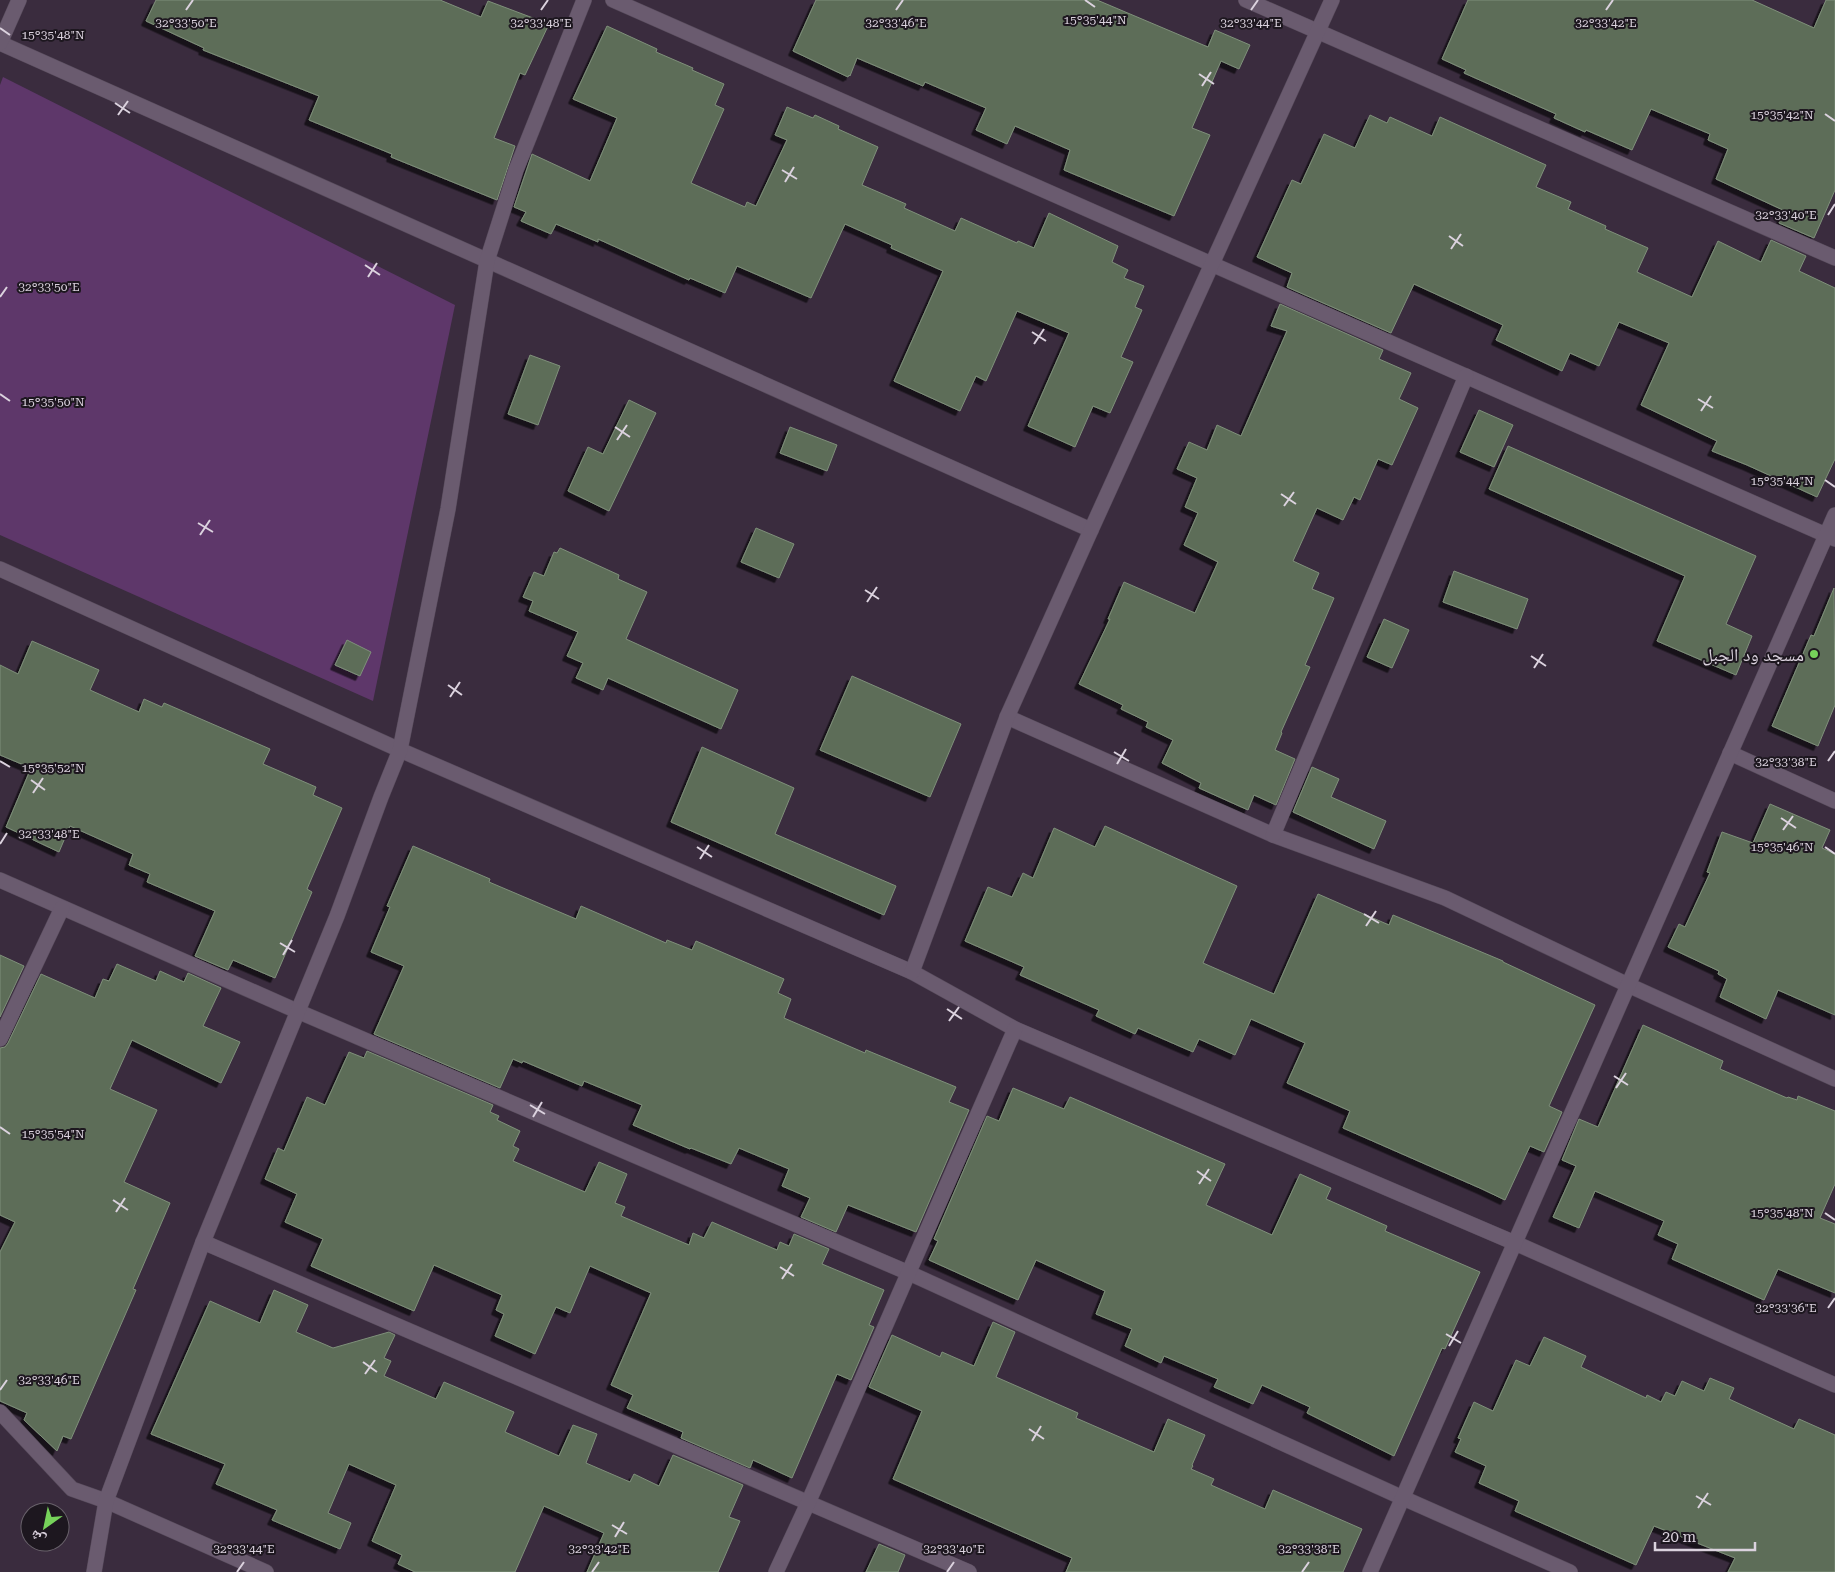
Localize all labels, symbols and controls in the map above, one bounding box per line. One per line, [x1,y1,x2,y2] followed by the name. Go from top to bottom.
[1063,13,1127,27] text: 15°35'44"N
[155,16,217,30] text: 32°33'50"E
[510,16,572,30] text: 32°33'48"E
[865,16,927,30] text: 32°33'46"E
[1220,16,1282,30] text: 32°33'44"E
[1575,16,1637,30] text: 32°33'42"E
[21,28,85,42] text: 15°35'48"N
[1750,108,1814,122] text: 15°35'42"N
[1755,208,1817,222] text: 32°33'40"E
[18,280,80,294] text: 32°33'50"E
[21,395,85,409] text: 15°35'50"N
[1750,474,1814,488] text: 15°35'44"N
[1702,644,1804,666] place label: مسجد ود الجبل
[1808,648,1820,660] marker: مسجد ود الجبل
[1755,755,1817,769] text: 32°33'38"E
[21,761,85,775] text: 15°35'52"N
[18,827,80,841] text: 32°33'48"E
[1750,840,1814,854] text: 15°35'46"N
[21,1127,85,1141] text: 15°35'54"N
[1750,1206,1814,1220] text: 15°35'48"N
[1755,1301,1817,1315] text: 32°33'36"E
[18,1373,80,1387] text: 32°33'46"E
[20,1502,70,1552] north arrow
[1655,1520,1755,1552] scale bar
[27,1526,49,1549] text: ش
[1662,1528,1697,1546] text: 20 m
[213,1542,275,1556] text: 32°33'44"E
[568,1542,630,1556] text: 32°33'42"E
[923,1542,985,1556] text: 32°33'40"E
[1278,1542,1340,1556] text: 32°33'38"E

